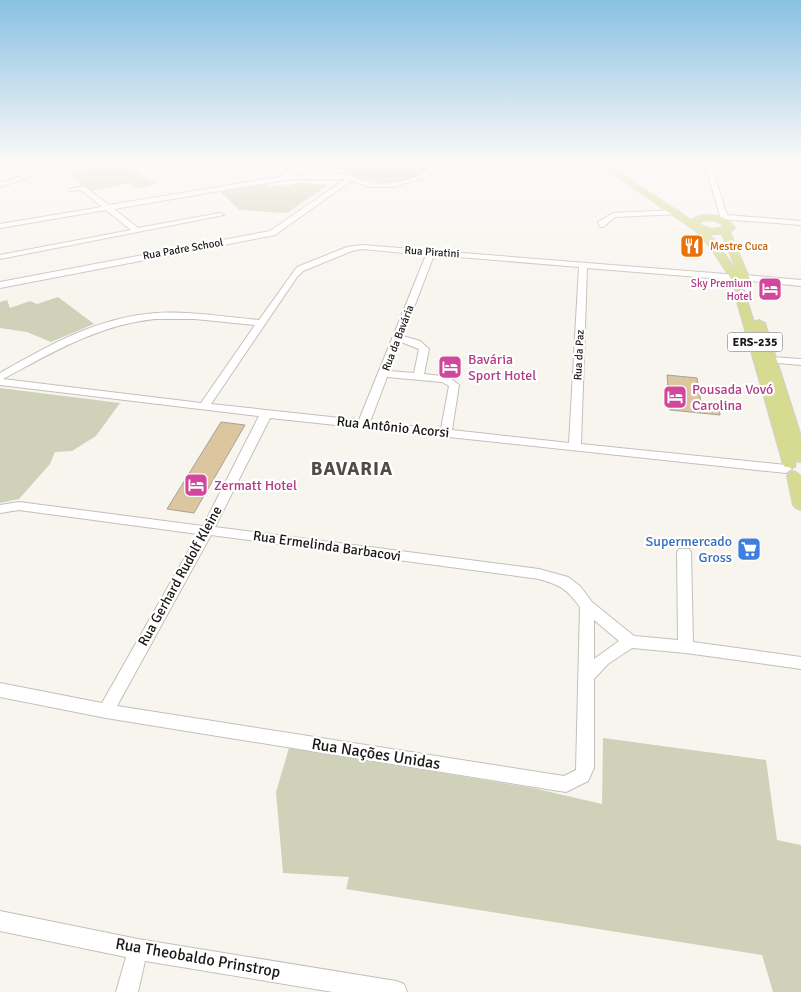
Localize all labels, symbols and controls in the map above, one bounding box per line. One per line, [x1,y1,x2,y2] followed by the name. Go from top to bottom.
[679,233,705,259] restaurant icon: Mestre Cuca
[142,236,224,262] street label: Rua Padre School
[710,240,769,253] place label: Mestre Cuca
[404,244,460,260] street label: Rua Piratini
[757,276,783,302] hotel icon: Sky Premium Hotel
[691,277,752,303] place label: Sky Premium Hotel
[379,303,417,373] street label: Rua da Bavária
[571,329,587,381] street label: Rua da Paz
[728,332,782,352] road number: ERS-235
[468,351,536,384] place label: Bavária Sport Hotel
[437,354,463,380] hotel icon: Bavária Sport Hotel
[692,381,773,414] place label: Pousada Vovó Carolina
[662,384,688,410] hotel icon: Pousada Vovó Carolina
[336,413,450,441] street label: Rua Antônio Acorsi
[311,457,393,481] district label: BAVARIA
[183,472,209,498] hotel icon: Zermatt Hotel
[214,477,297,494] place label: Zermatt Hotel
[134,503,226,649] street label: Rua Gerhard Rudolf Kleine
[252,527,402,565] street label: Rua Ermelinda Barbacovi
[646,533,732,566] place label: Supermercado Gross
[736,536,762,562] supermarket icon: Supermercado Gross
[310,734,442,774] street label: Rua Nações Unidas
[114,934,282,982] street label: Rua Theobaldo Prinstrop

